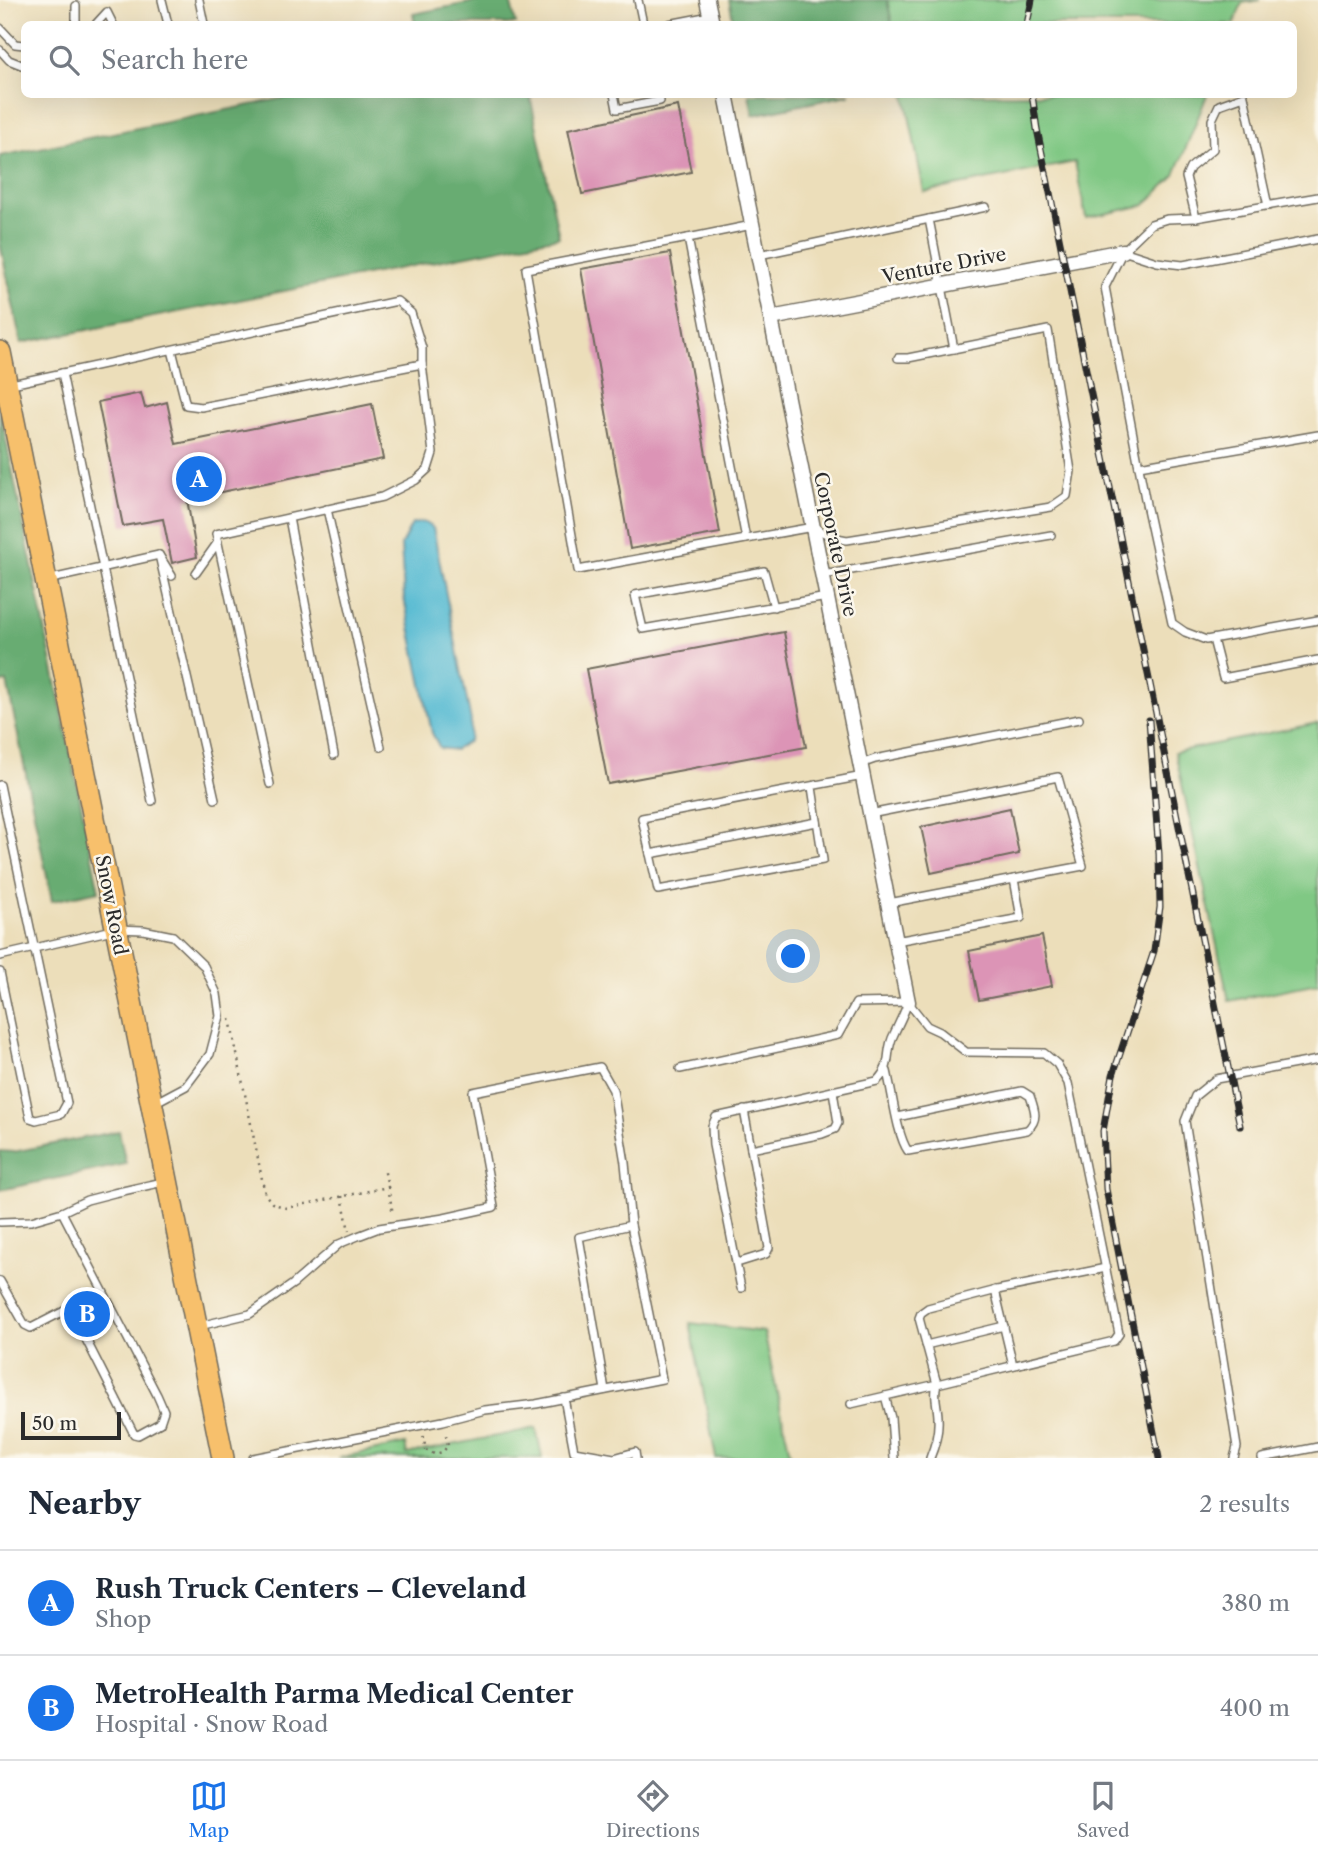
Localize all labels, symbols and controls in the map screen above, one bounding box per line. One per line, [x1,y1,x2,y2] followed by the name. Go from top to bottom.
[21,21,1297,98] search box
[45,41,83,79] icon: search
[101,44,248,76] text: Search here
[879,242,1008,289] street label: Venture Drive
[176,453,222,505] pin: A
[809,470,862,619] street label: Corporate Drive
[91,853,133,958] street label: Snow Road
[776,939,810,973] your location
[64,1288,110,1340] pin: B
[21,1409,121,1441] scale bar
[32,1412,77,1435] text: 50 m
[28,1485,141,1522] text: Nearby
[1199,1490,1290,1518] text: 2 results
[95,1573,526,1605] text: Rush Truck Centers – Cleveland
[42,1589,60,1617] text: A
[1222,1589,1290,1617] text: 380 m
[95,1605,151,1633] text: Shop
[95,1678,573,1710] text: MetroHealth Parma Medical Center
[42,1694,60,1722] text: B
[1220,1694,1290,1722] text: 400 m
[95,1710,328,1738] text: Hospital · Snow Road
[188,1777,229,1842] tab: Map
[606,1777,700,1842] tab: Directions
[1077,1777,1130,1842] tab: Saved

